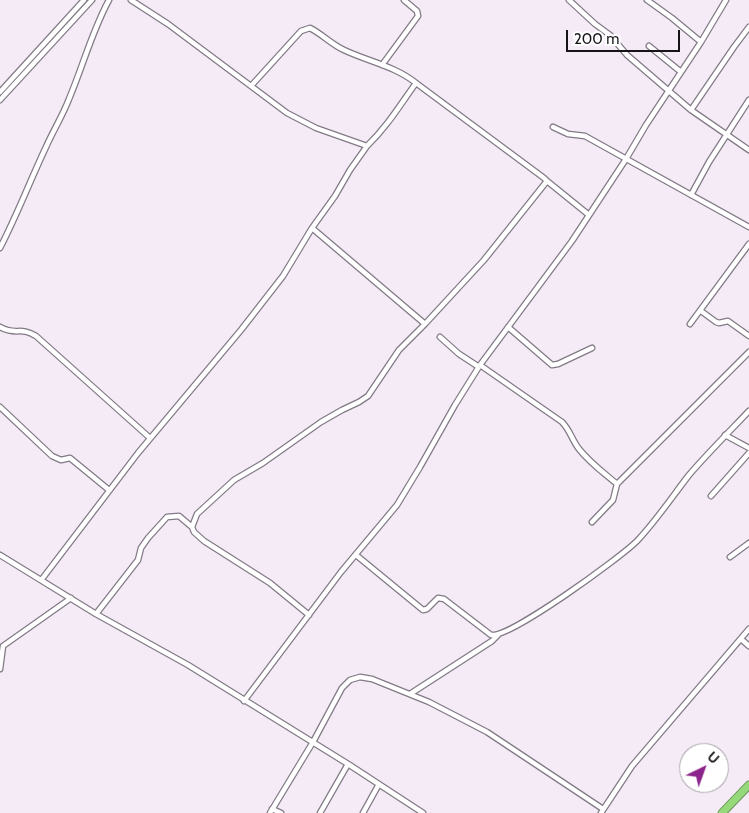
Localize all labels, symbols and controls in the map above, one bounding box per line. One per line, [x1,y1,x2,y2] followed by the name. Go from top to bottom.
[569,20,683,52] scale bar
[574,30,619,48] text: 200 m
[679,743,729,793] north arrow
[704,748,723,768] text: U

